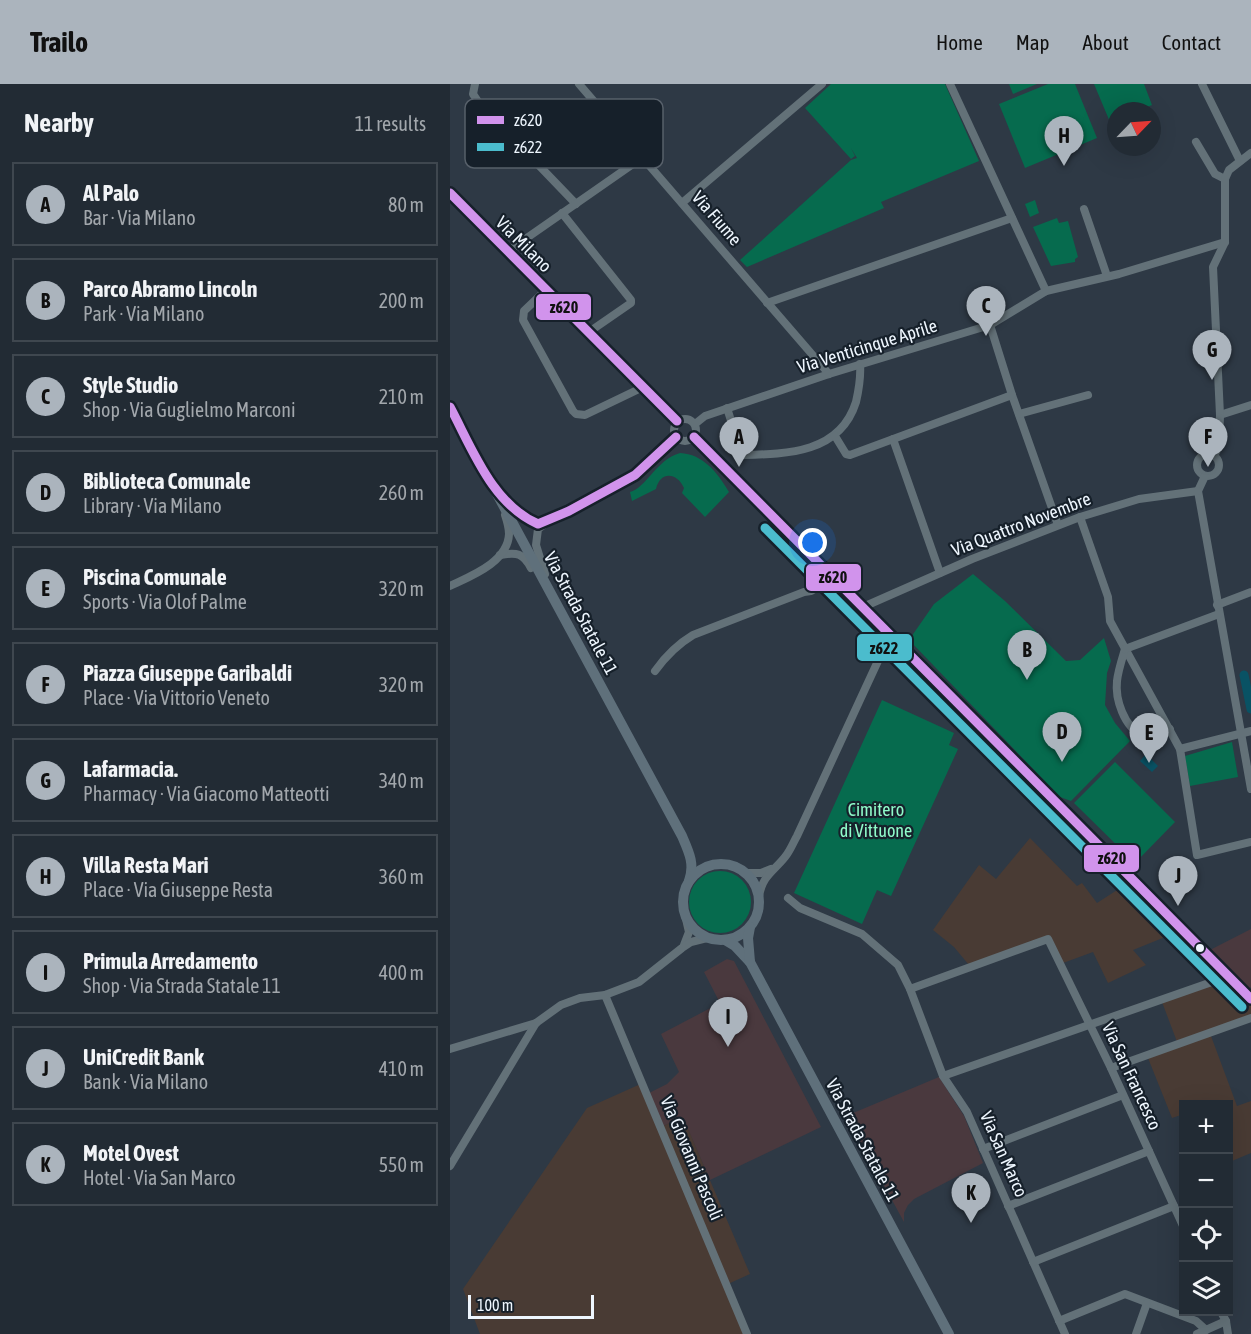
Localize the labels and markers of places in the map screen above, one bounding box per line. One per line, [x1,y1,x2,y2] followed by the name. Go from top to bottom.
[1044,116,1084,166] pin: H
[966,286,1006,336] pin: C
[1192,330,1232,380] pin: G
[720,418,758,467] pin: A
[1188,418,1227,467] pin: F
[1008,630,1046,680] pin: B
[1042,712,1082,762] pin: D
[1130,714,1168,763] pin: E
[1158,856,1198,906] pin: J
[1194,942,1206,954] unlabelled marker
[708,998,748,1047] pin: I
[952,1174,990,1223] pin: K

